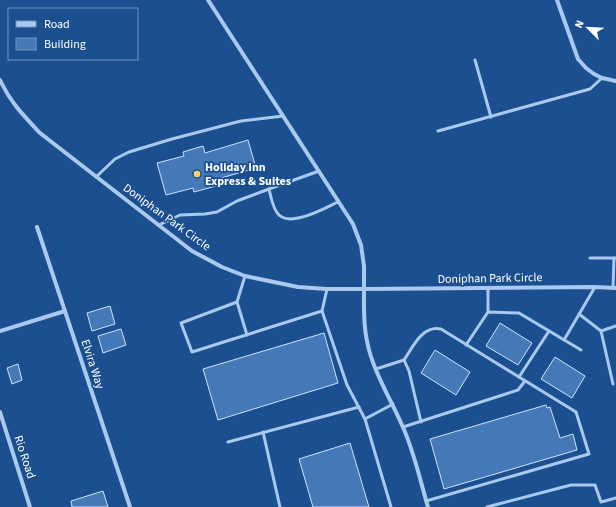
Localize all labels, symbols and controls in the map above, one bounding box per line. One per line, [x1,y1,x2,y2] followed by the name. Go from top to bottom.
[8,8,138,60] legend
[568,8,608,48] north arrow
[44,16,70,33] text: Road
[571,18,588,31] text: N
[44,36,86,53] text: Building
[205,159,291,190] place label: Holiday Inn Express & Suites
[192,169,202,179] marker: Holiday Inn Express & Suites
[119,180,214,255] street label: Doniphan Park Circle
[437,269,543,288] street label: Doniphan Park Circle
[77,337,109,391] street label: Elvira Way
[10,433,39,481] street label: Rio Road

